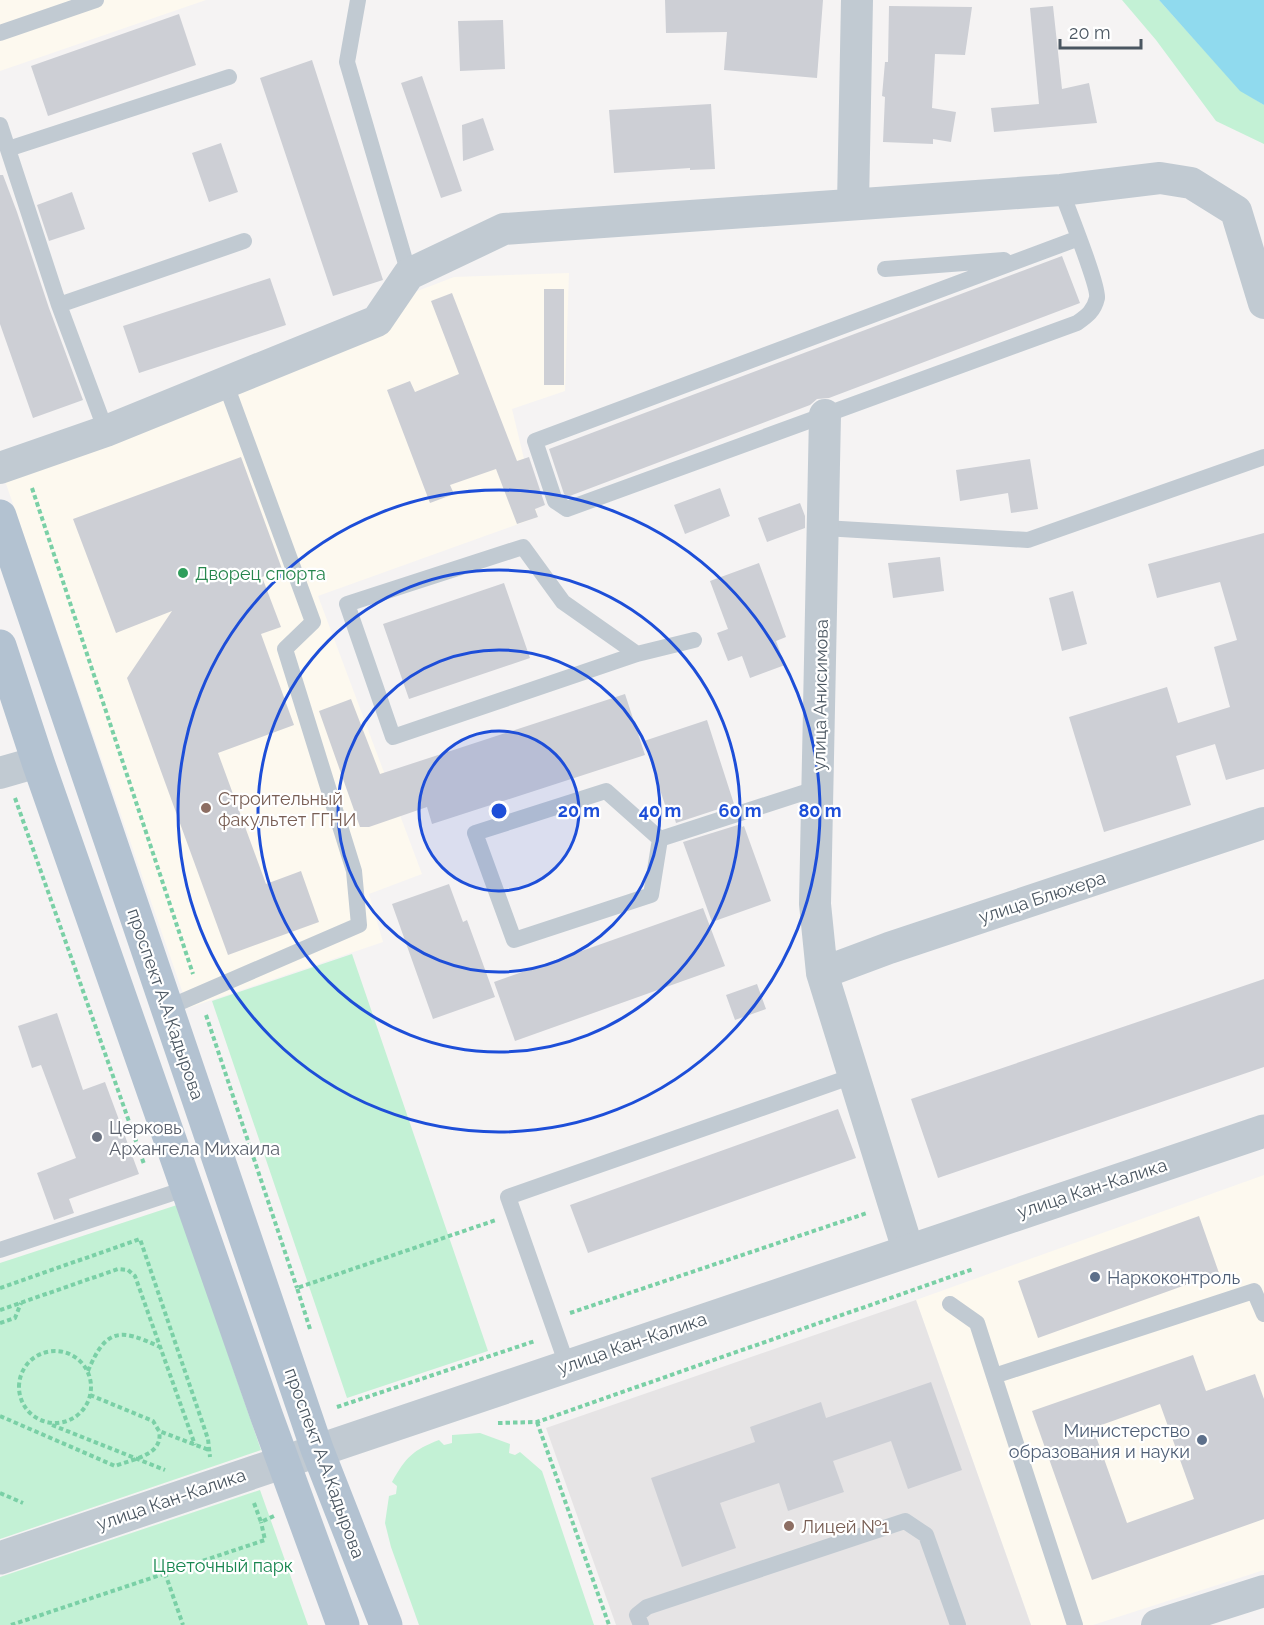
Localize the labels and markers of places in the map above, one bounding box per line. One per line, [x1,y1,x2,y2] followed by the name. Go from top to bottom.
[195,563,326,584] place label: Дворец спорта
[176,566,190,580] marker: Дворец спорта
[218,788,356,830] place label: Строительный факультет ГГНИ
[199,801,213,815] marker: Строительный факультет ГГНИ
[489,801,509,821] centre of rings
[109,1117,280,1159] place label: Церковь Архангела Михаила
[90,1130,104,1144] marker: Церковь Архангела Михаила
[1107,1267,1240,1288] place label: Наркоконтроль
[1088,1270,1102,1284] marker: Наркоконтроль
[1009,1420,1190,1462] place label: Министерство образования и науки
[1195,1433,1209,1447] marker: Министерство образования и науки
[801,1516,890,1537] place label: Лицей №1
[782,1519,796,1533] marker: Лицей №1

